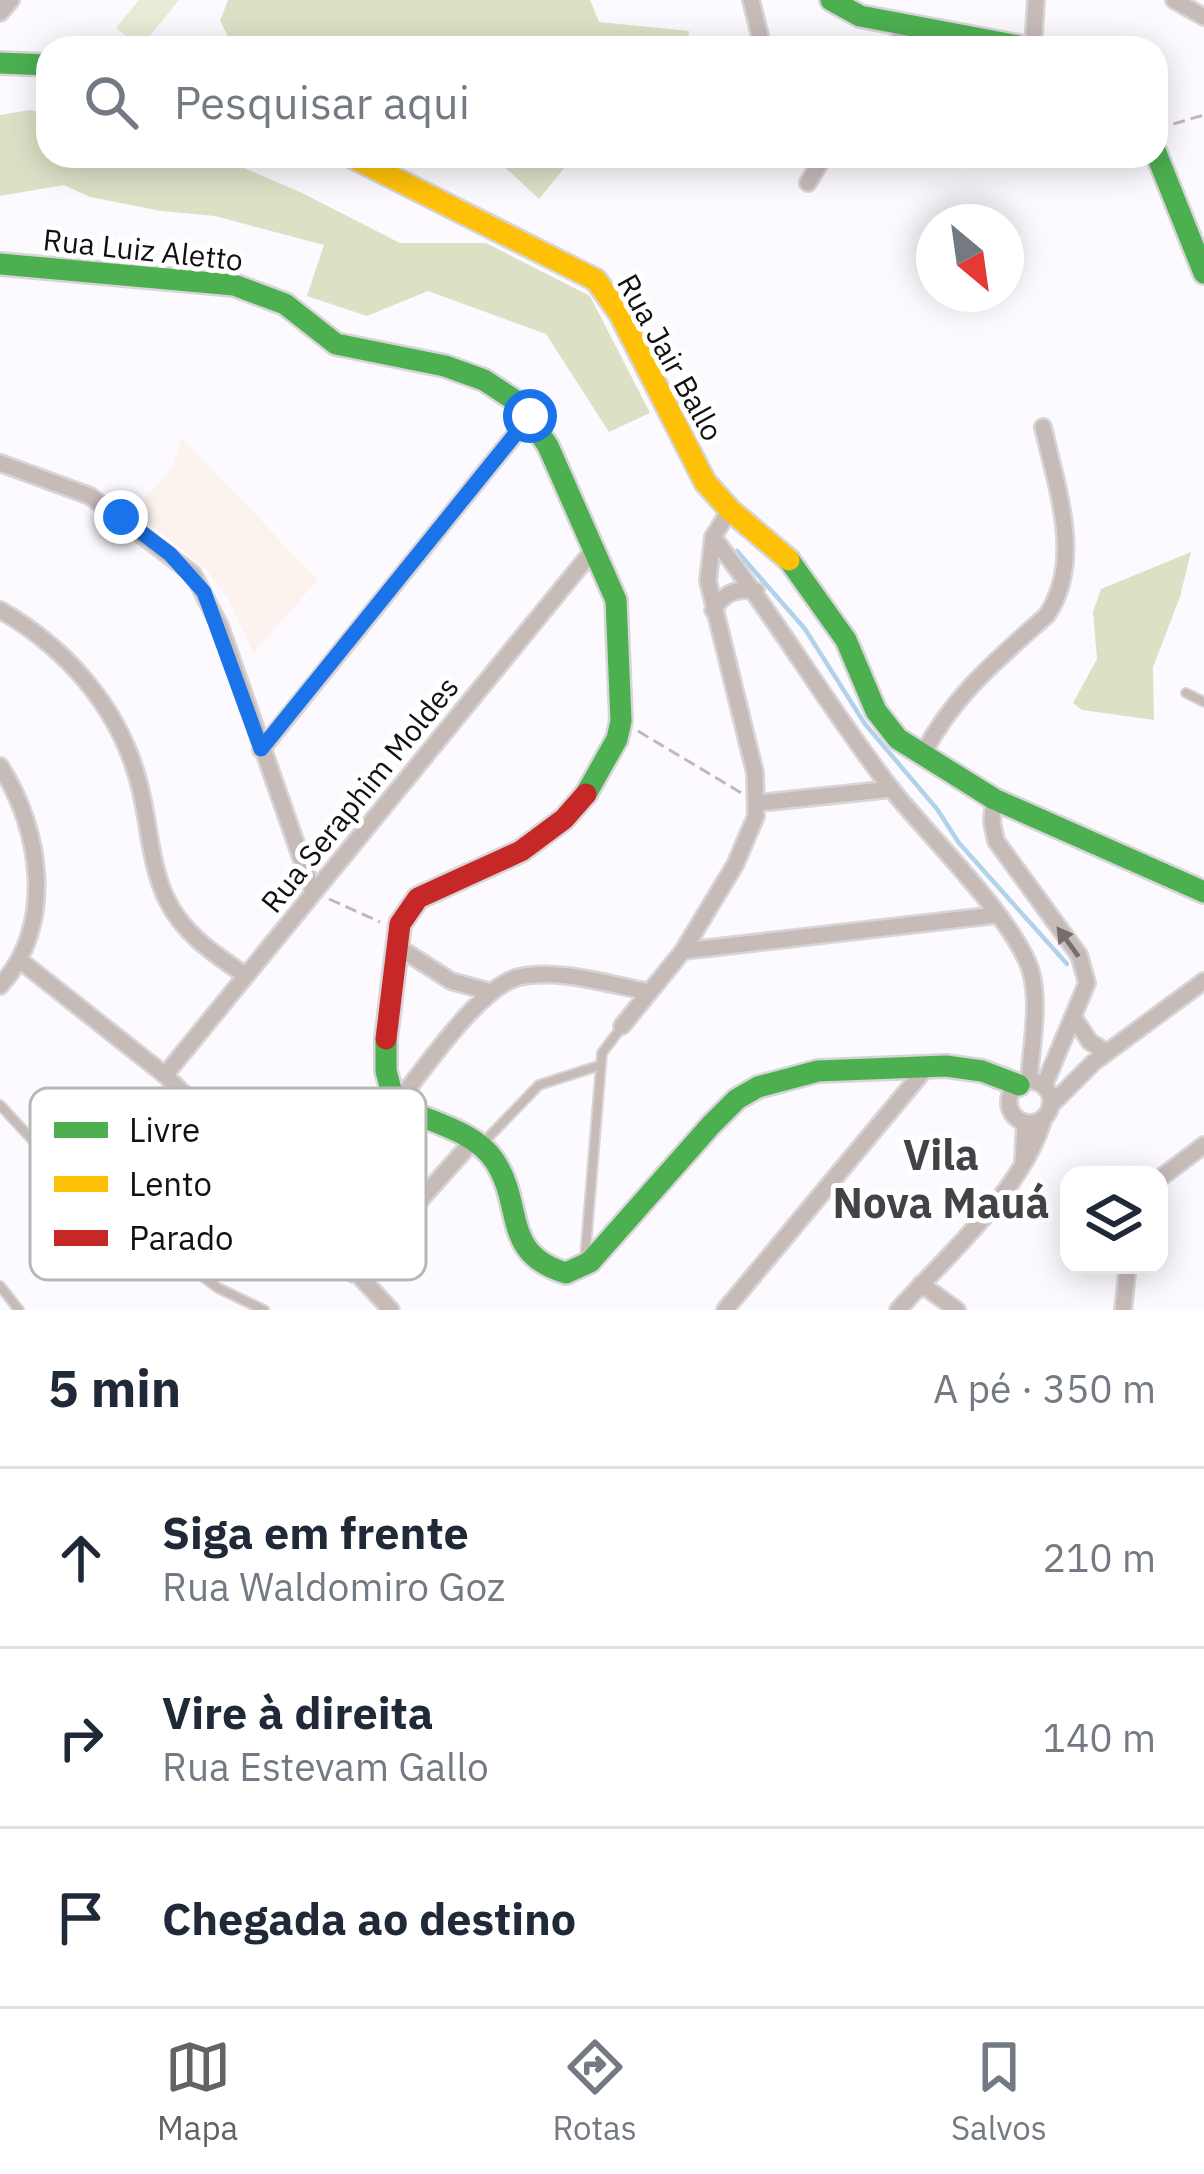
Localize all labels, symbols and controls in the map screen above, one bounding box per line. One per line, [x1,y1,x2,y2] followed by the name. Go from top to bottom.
[36,36,1168,168] search box
[78,69,144,135] icon: search
[174,73,470,131] text: Pesquisar aqui
[916,204,1024,312] north arrow
[41,219,245,279] street label: Rua Luiz Aletto
[609,267,733,447] street label: Rua Jair Ballo
[503,389,557,443] route start
[94,490,148,544] route end
[252,668,466,920] street label: Rua Seraphim Moldes
[1057,926,1081,958] one-way arrow
[30,1088,426,1280] legend
[129,1108,200,1151] text: Livre
[832,1127,1050,1230] district label: Vila Nova Mauá
[129,1162,212,1205] text: Lento
[1060,1166,1168,1274] map controls
[1060,1166,1168,1274] button: layers
[129,1216,234,1259] text: Parado
[48,1355,181,1421] text: 5 min
[933,1363,1156,1414] text: A pé · 350 m
[162,1503,469,1561] text: Siga em frente
[48,1525,114,1591] icon: ahead
[1043,1532,1156,1583] text: 210 m
[162,1561,505,1612] text: Rua Waldomiro Goz
[162,1683,433,1741] text: Vire à direita
[48,1705,114,1771] icon: right
[1043,1712,1156,1763] text: 140 m
[162,1741,489,1792] text: Rua Estevam Gallo
[48,1885,114,1951] icon: arrive
[162,1889,576,1947] text: Chegada ao destino
[157,2034,238,2149] tab: Mapa
[552,2034,637,2149] tab: Rotas
[951,2034,1047,2149] tab: Salvos

